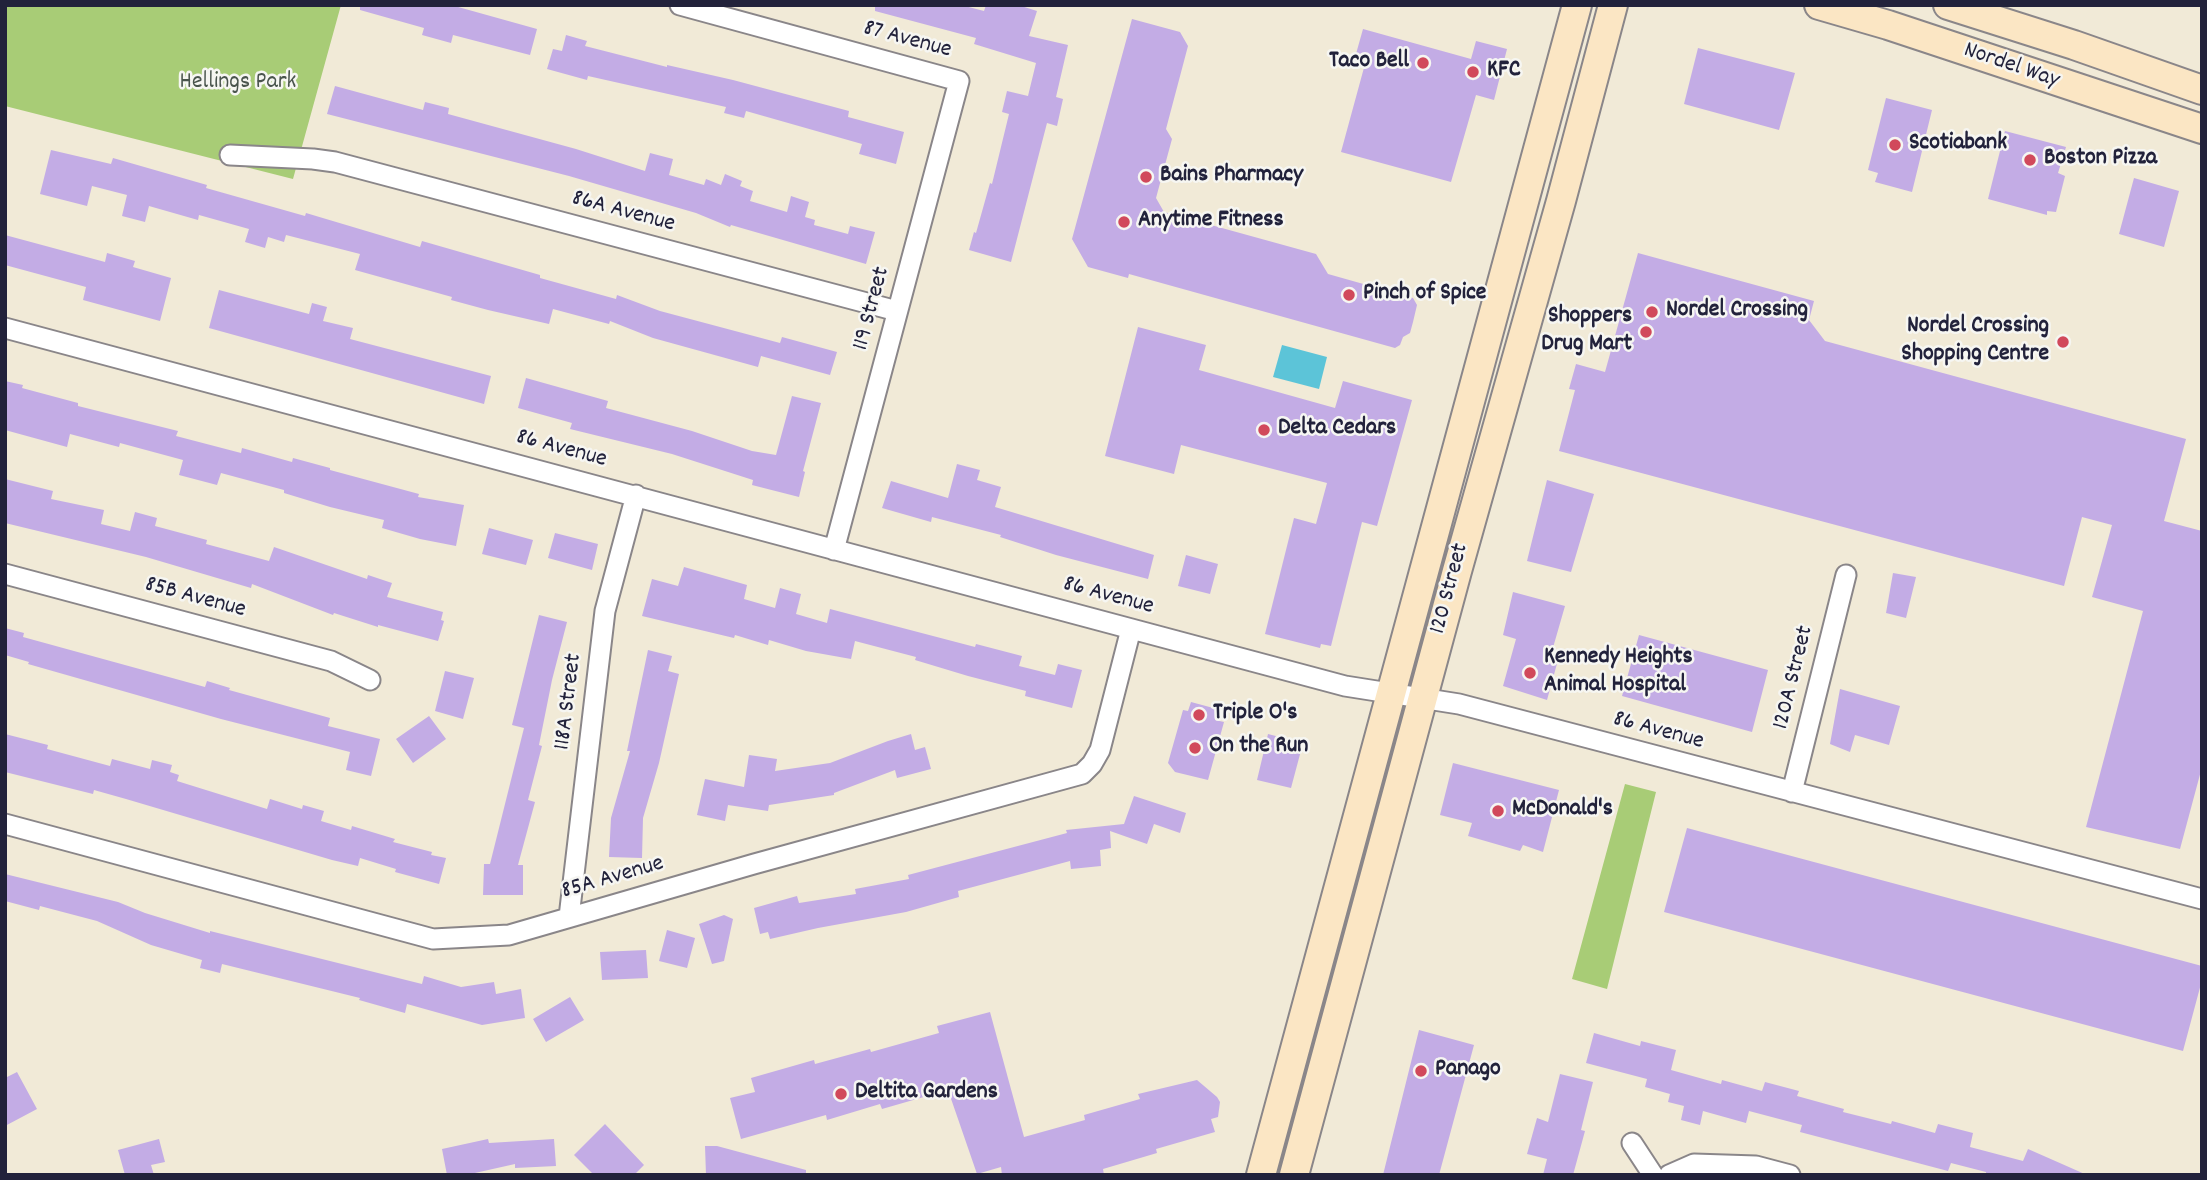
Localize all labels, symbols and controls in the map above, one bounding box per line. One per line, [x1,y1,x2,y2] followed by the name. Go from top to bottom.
[860,15,954,67] street label: 87 Avenue
[1959,37,2063,97] street label: Nordel Way
[1329,49,1409,77] place label: Taco Bell
[1415,55,1431,71] marker: Taco Bell
[1487,58,1521,86] place label: KFC
[1465,64,1481,80] marker: KFC
[180,70,296,98] park label: Hellings Park
[1909,131,2007,159] place label: Scotiabank
[1887,137,1903,153] marker: Scotiabank
[2044,146,2157,174] place label: Boston Pizza
[2022,152,2038,168] marker: Boston Pizza
[1160,163,1303,191] place label: Bains Pharmacy
[1138,169,1154,185] marker: Bains Pharmacy
[568,185,678,241] street label: 86A Avenue
[1138,208,1284,236] place label: Anytime Fitness
[1116,214,1132,230] marker: Anytime Fitness
[848,264,898,354] street label: 119 Street
[1363,281,1486,309] place label: Pinch of Spice
[1341,287,1357,303] marker: Pinch of Spice
[1666,298,1808,326] place label: Nordel Crossing
[1541,304,1632,360] place label: Shoppers Drug Mart
[1644,304,1660,320] marker: Nordel Crossing
[1901,314,2049,370] place label: Nordel Crossing Shopping Centre
[1638,324,1654,340] marker: Shoppers Drug Mart
[2055,334,2071,350] marker: Nordel Crossing Shopping Centre
[1278,416,1396,444] place label: Delta Cedars
[1256,422,1272,438] marker: Delta Cedars
[513,424,609,476] street label: 86 Avenue
[1425,541,1477,637] street label: 120 Street
[1060,571,1156,623] street label: 86 Avenue
[141,572,249,626] street label: 85B Avenue
[1768,623,1822,733] street label: 120A Street
[1544,645,1693,701] place label: Kennedy Heights Animal Hospital
[550,652,590,752] street label: 118A Street
[1522,665,1538,681] marker: Kennedy Heights Animal Hospital
[1213,701,1297,729] place label: Triple O's
[1610,706,1706,758] street label: 86 Avenue
[1191,707,1207,723] marker: Triple O's
[1209,734,1308,762] place label: On the Run
[1187,740,1203,756] marker: On the Run
[1512,797,1613,825] place label: McDonald's
[1490,803,1506,819] marker: McDonald's
[559,851,667,907] street label: 85A Avenue
[1435,1057,1501,1085] place label: Panago
[1413,1063,1429,1079] marker: Panago
[855,1080,998,1108] place label: Deltita Gardens
[833,1086,849,1102] marker: Deltita Gardens

